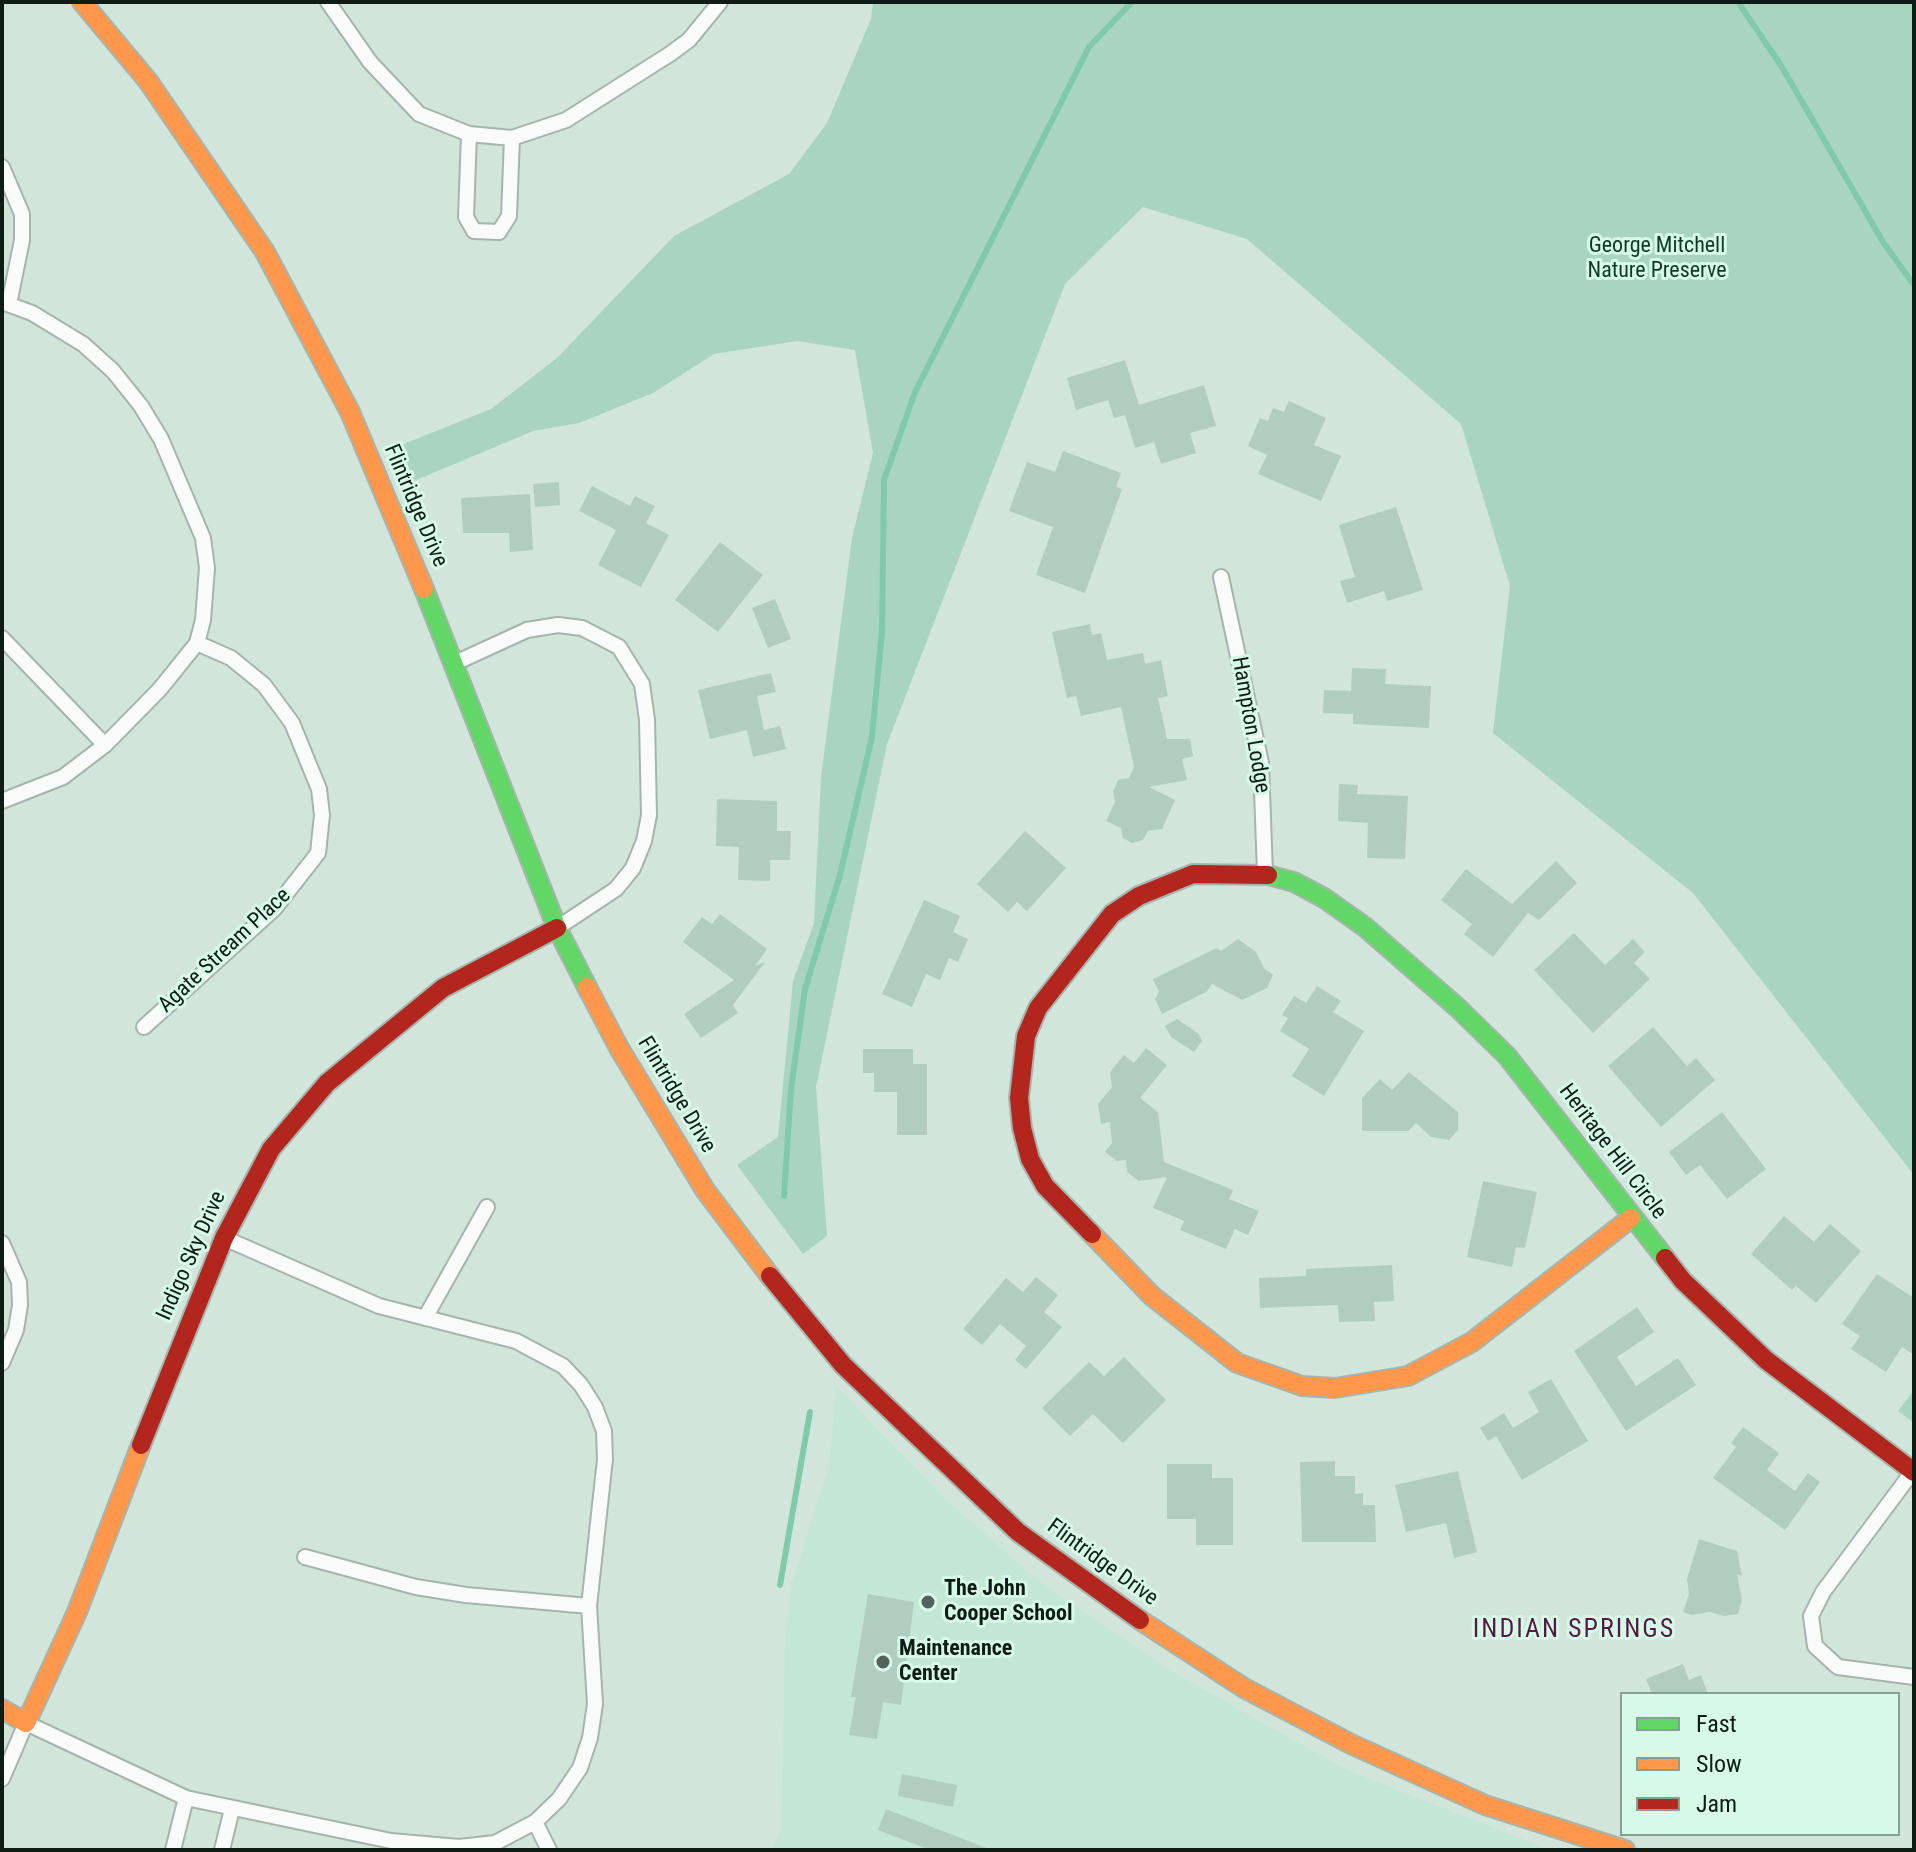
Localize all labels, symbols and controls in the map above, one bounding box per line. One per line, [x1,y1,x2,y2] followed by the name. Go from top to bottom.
[1587,233,1727,284] park label: George Mitchell Nature Preserve
[377,441,453,571] street label: Flintridge Drive
[1225,655,1275,795] street label: Hampton Lodge
[153,883,297,1019] street label: Agate Stream Place
[631,1032,721,1158] street label: Flintridge Drive
[1553,1079,1671,1225] street label: Heritage Hill Circle
[152,1187,232,1325] street label: Indigo Sky Drive
[1041,1514,1163,1612] street label: Flintridge Drive
[944,1576,1072,1628] place label: The John Cooper School
[919,1593,937,1611] marker: The John Cooper School
[1473,1614,1675,1646] district label: INDIAN SPRINGS
[899,1636,1012,1688] place label: Maintenance Center
[874,1653,892,1671] marker: Maintenance Center
[1620,1692,1900,1836] legend
[1696,1710,1737,1738] text: Fast
[1696,1750,1742,1778] text: Slow
[1696,1790,1737,1818] text: Jam

